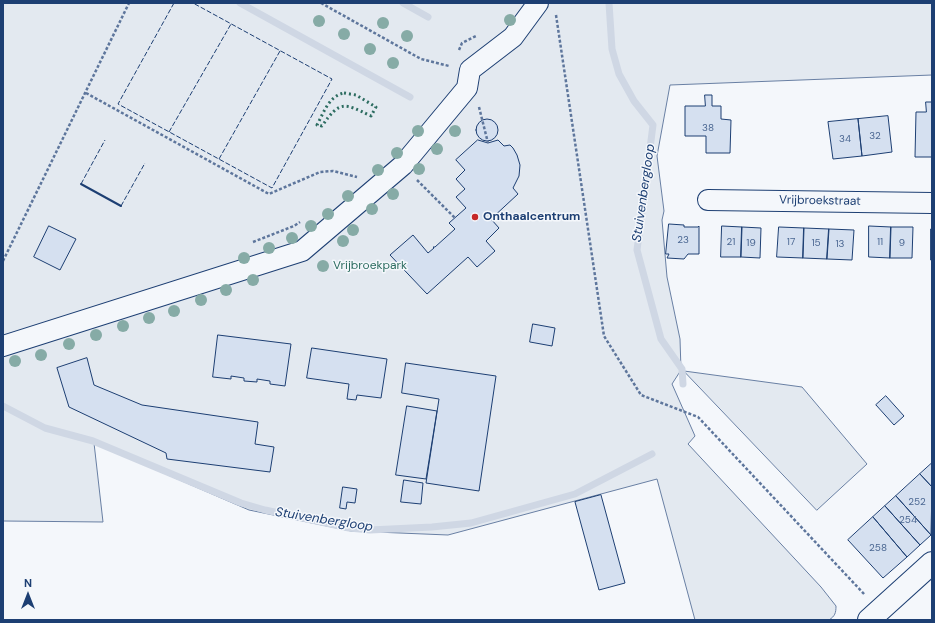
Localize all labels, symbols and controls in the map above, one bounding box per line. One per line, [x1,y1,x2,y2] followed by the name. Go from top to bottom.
[702,122,714,134] house number: 38
[869,130,881,142] house number: 32
[839,133,851,145] house number: 34
[629,143,659,243] water label: Stuivenbergloop
[779,193,861,209] street label: Vrijbroekstraat
[483,210,580,224] place label: Onthaalcentrum
[470,212,480,222] marker: Onthaalcentrum
[677,234,689,246] house number: 23
[727,236,735,248] house number: 21
[787,236,795,248] house number: 17
[877,236,883,248] house number: 11
[746,237,756,249] house number: 19
[811,237,821,249] house number: 15
[899,237,905,249] house number: 9
[835,238,845,250] house number: 13
[333,259,407,273] park label: Vrijbroekpark
[908,496,926,508] house number: 252
[274,505,374,535] water label: Stuivenbergloop
[899,514,917,526] house number: 254
[869,542,887,554] house number: 258
[8,575,48,615] north arrow
[24,576,32,590] text: N

